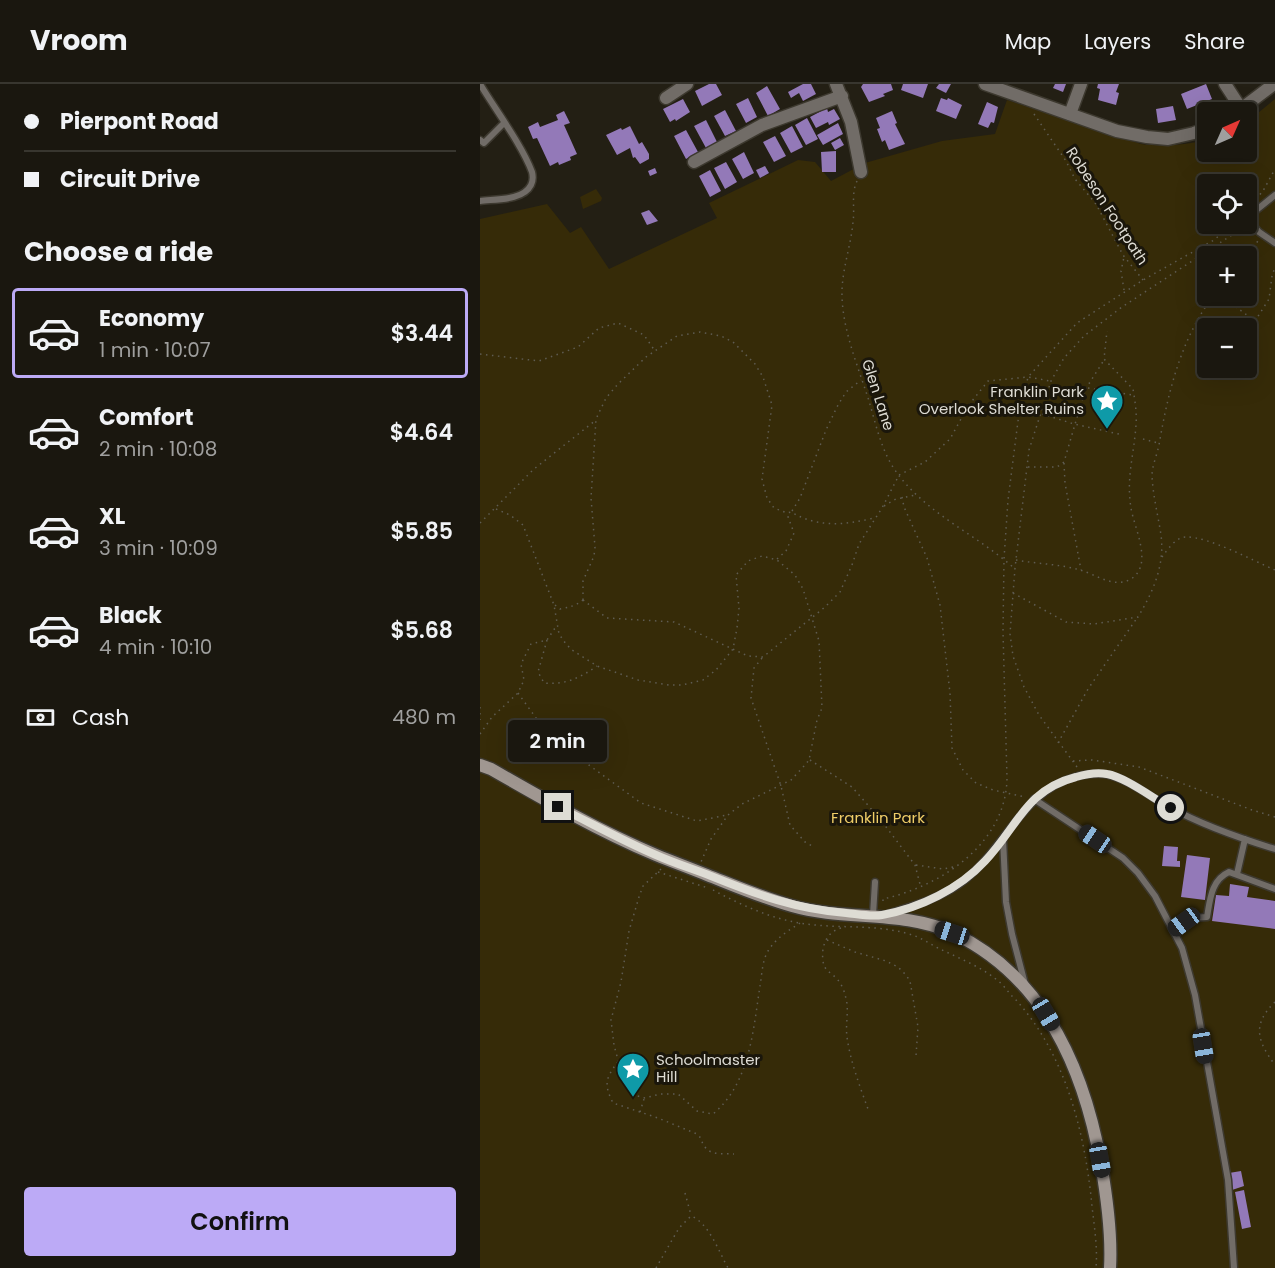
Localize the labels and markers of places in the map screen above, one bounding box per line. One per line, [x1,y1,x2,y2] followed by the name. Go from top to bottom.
[919,381,1084,419] place label: Franklin Park Overlook Shelter Ruins
[1089,383,1125,430] place icon: Franklin Park Overlook Shelter Ruins
[656,1049,761,1087] place label: Schoolmaster Hill
[615,1051,651,1098] place icon: Schoolmaster Hill

